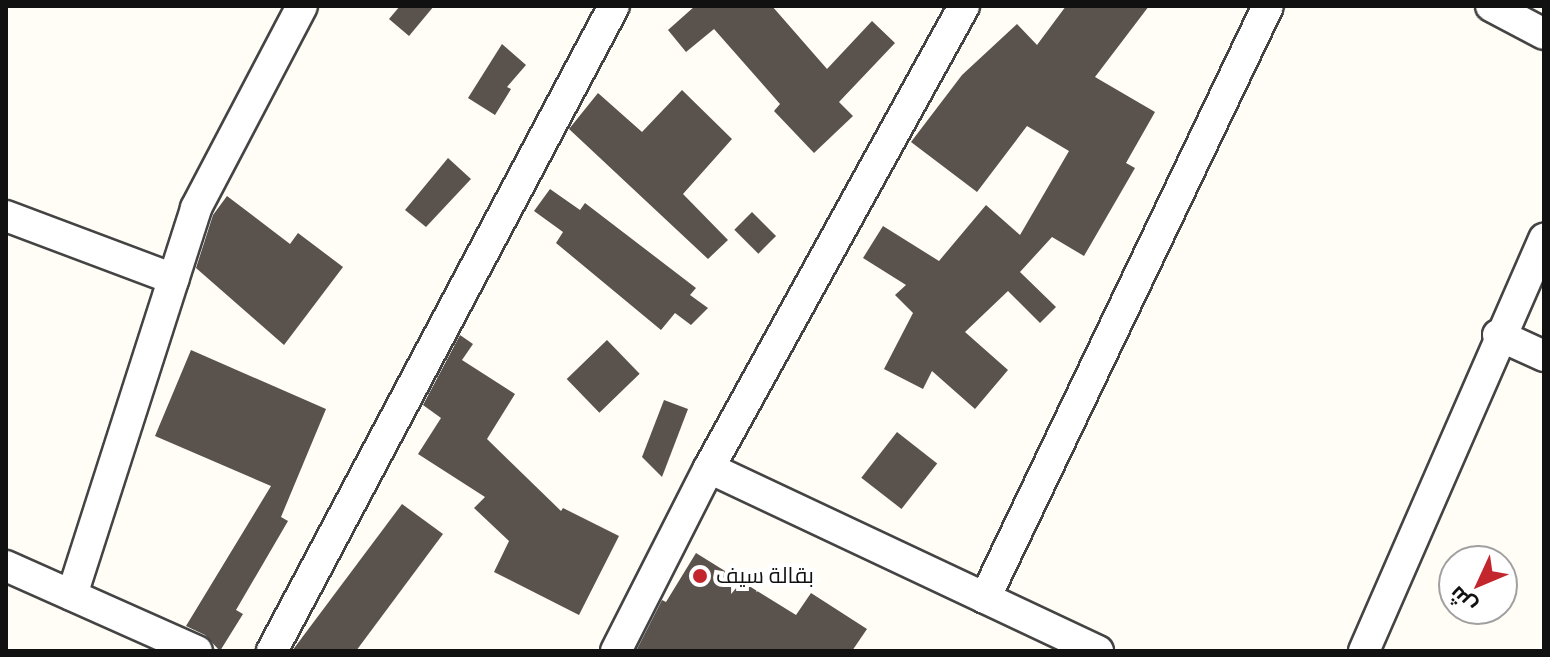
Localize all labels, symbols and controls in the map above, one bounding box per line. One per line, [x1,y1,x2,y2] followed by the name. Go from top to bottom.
[1438,545,1518,625] north arrow
[716,563,814,589] place label: بقالة سيف
[691,567,709,585] marker: بقالة سيف
[1437,576,1487,625] text: ش

